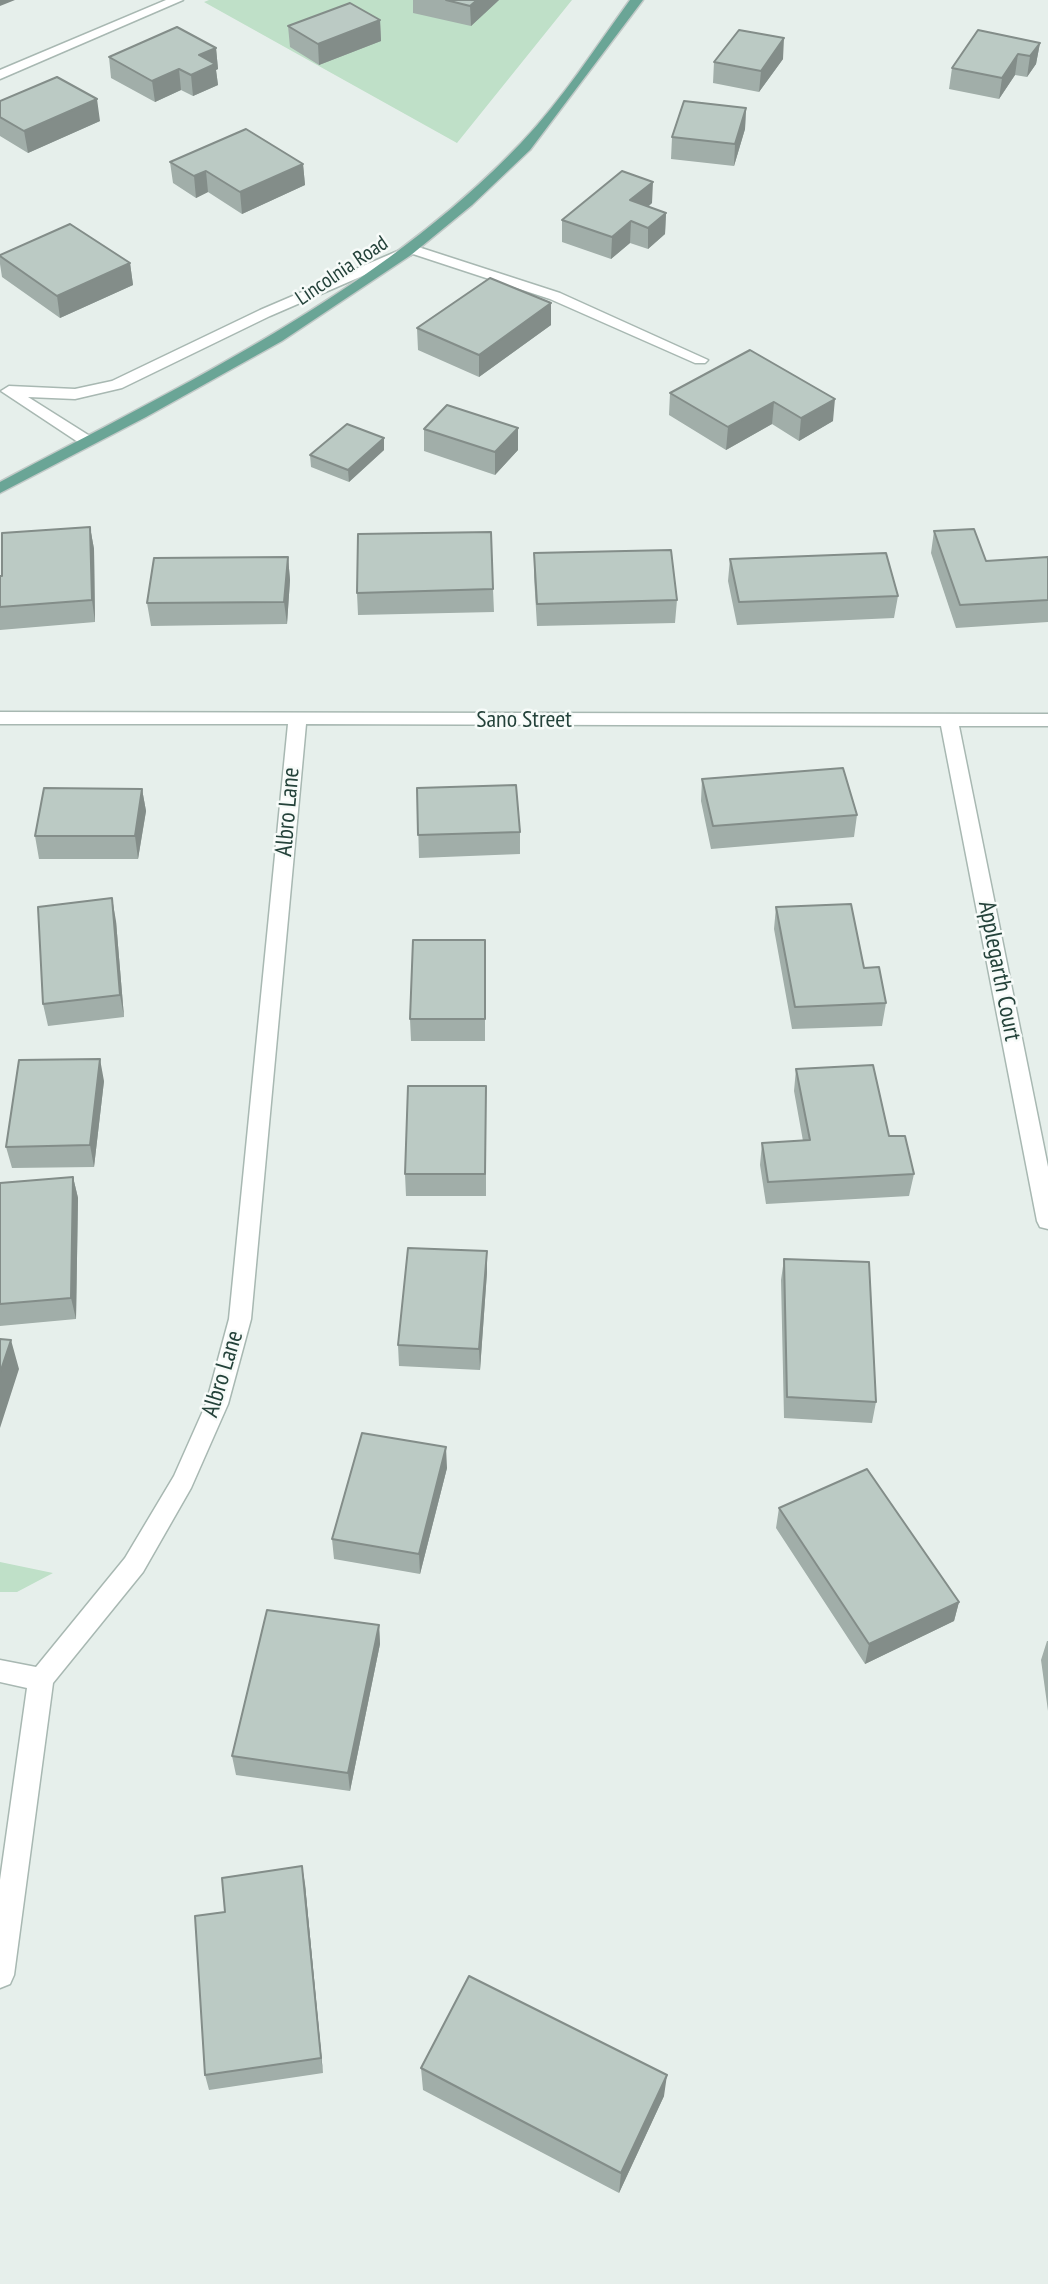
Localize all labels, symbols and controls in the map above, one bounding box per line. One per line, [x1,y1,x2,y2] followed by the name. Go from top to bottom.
[291,231,393,311] street label: Lincolnia Road
[476,706,572,734] street label: Sano Street
[270,766,306,858] street label: Albro Lane
[971,899,1027,1043] street label: Applegarth Court
[196,1327,250,1421] street label: Albro Lane

